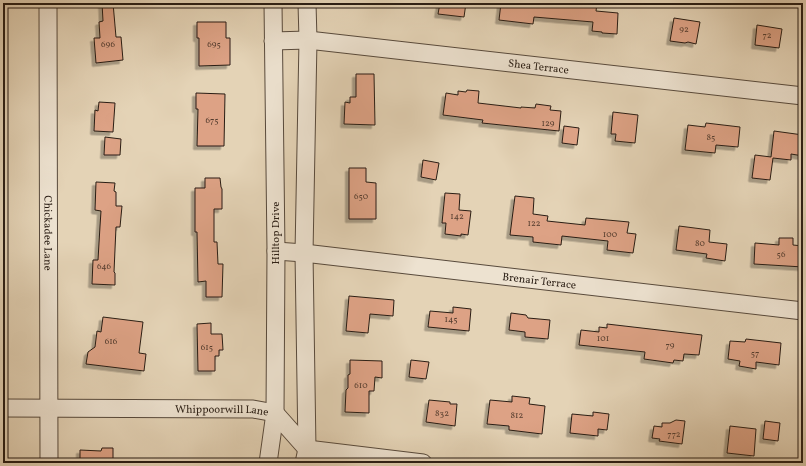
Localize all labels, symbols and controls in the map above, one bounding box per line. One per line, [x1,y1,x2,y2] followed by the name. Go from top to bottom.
[679,23,689,36] house number: 92
[762,29,772,42] house number: 72
[101,38,116,51] house number: 696
[207,38,221,51] house number: 695
[507,57,569,78] street label: Shea Terrace
[205,114,219,127] house number: 675
[542,117,555,130] house number: 129
[707,131,715,144] house number: 85
[354,190,369,203] house number: 650
[39,195,55,271] street label: Chickadee Lane
[269,201,284,265] street label: Hilltop Drive
[450,210,464,223] house number: 142
[527,217,541,230] house number: 122
[603,228,618,241] house number: 100
[695,237,706,250] house number: 80
[777,248,786,261] house number: 56
[97,260,112,273] house number: 646
[501,270,577,294] street label: Brenair Terrace
[445,313,457,326] house number: 145
[597,332,609,345] house number: 101
[105,335,118,348] house number: 616
[666,339,675,352] house number: 79
[201,341,213,354] house number: 615
[751,347,759,360] house number: 57
[354,379,368,392] house number: 610
[175,403,270,421] street label: Whippoorwill Lane
[435,407,449,420] house number: 832
[511,409,524,422] house number: 812
[667,428,681,441] house number: 772

